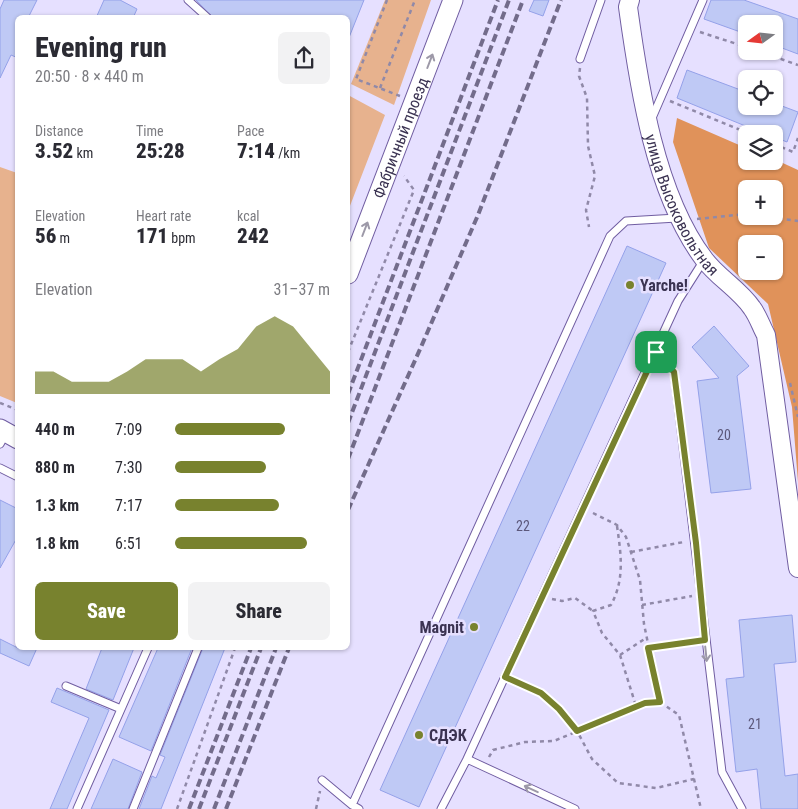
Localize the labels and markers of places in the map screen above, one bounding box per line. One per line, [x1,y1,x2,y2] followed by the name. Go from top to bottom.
[640,276,688,295] place label: Yarche!
[624,279,636,291] marker: Yarche!
[635,331,677,373] pin
[419,618,464,637] place label: Magnit
[468,621,480,633] marker: Magnit
[429,726,468,745] place label: СДЭК
[413,729,425,741] marker: СДЭК

